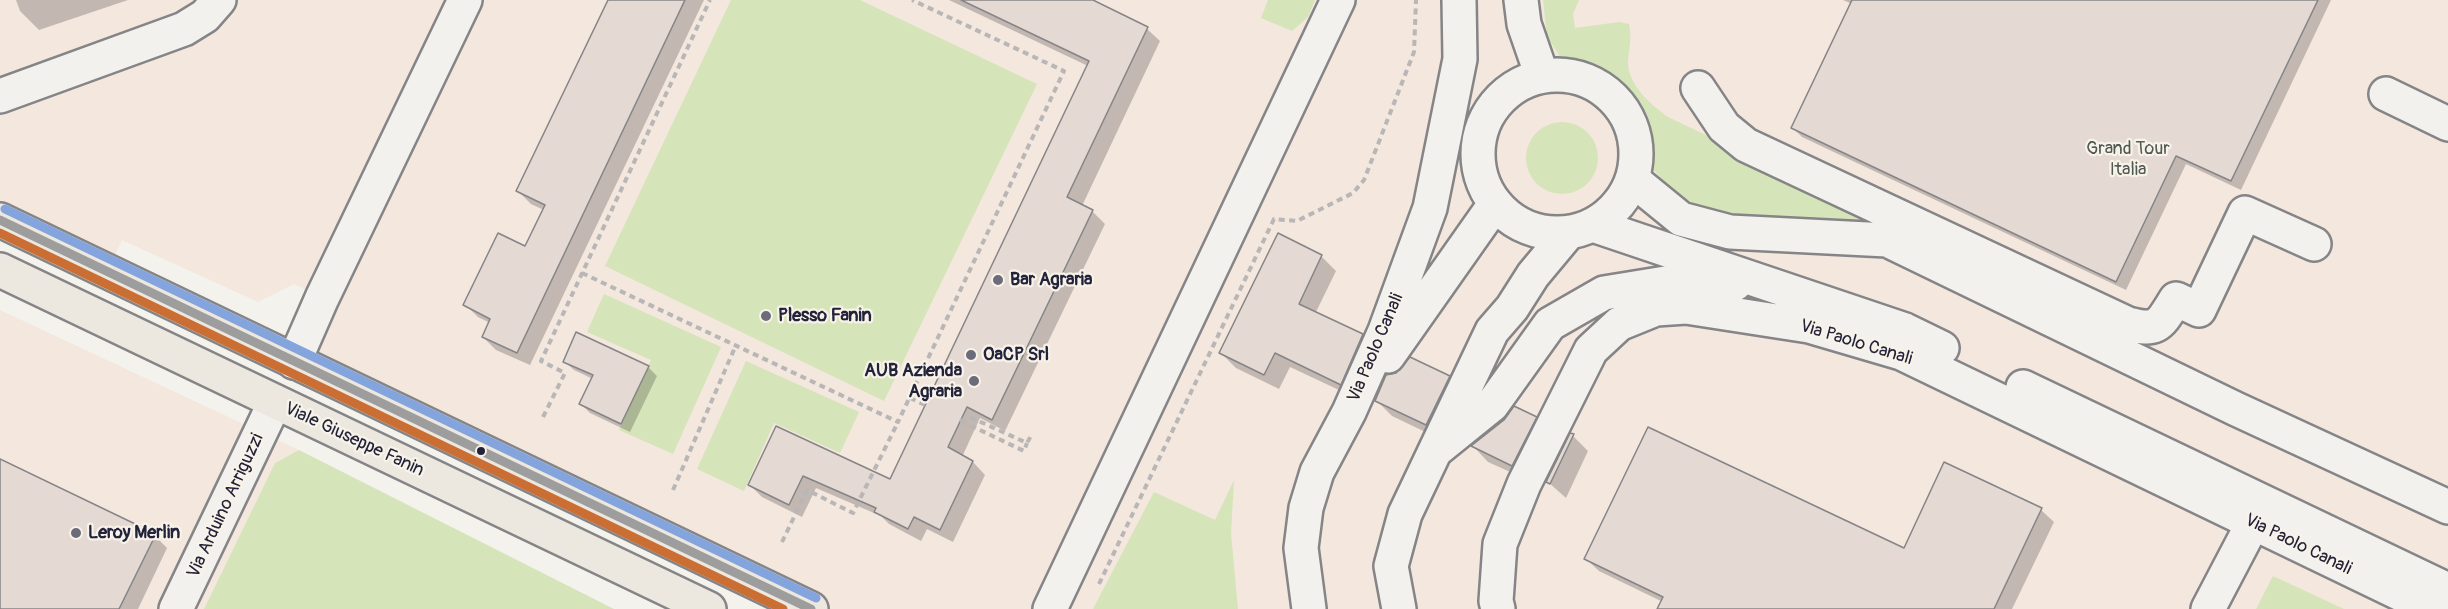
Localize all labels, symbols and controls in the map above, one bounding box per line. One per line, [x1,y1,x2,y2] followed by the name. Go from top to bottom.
[2086,138,2170,180] park label: Grand Tour Italia
[1010,269,1092,291] place label: Bar Agraria
[991,273,1005,287] marker: Bar Agraria
[1343,290,1409,406] street label: Via Paolo Canali
[778,305,872,327] place label: Plesso Fanin
[759,309,773,323] marker: Plesso Fanin
[1797,316,1915,370] street label: Via Paolo Canali
[983,344,1049,366] place label: OaCP Srl
[964,348,978,362] marker: OaCP Srl
[864,360,962,403] place label: AUB Azienda Agraria
[967,374,981,388] marker: AUB Azienda Agraria
[281,398,427,482] street label: Viale Giuseppe Fanin
[183,430,269,582] street label: Via Arduino Arriguzzi
[475,445,487,457] unlabelled marker
[2241,510,2355,580] street label: Via Paolo Canali
[88,522,180,544] place label: Leroy Merlin
[69,526,83,540] marker: Leroy Merlin

